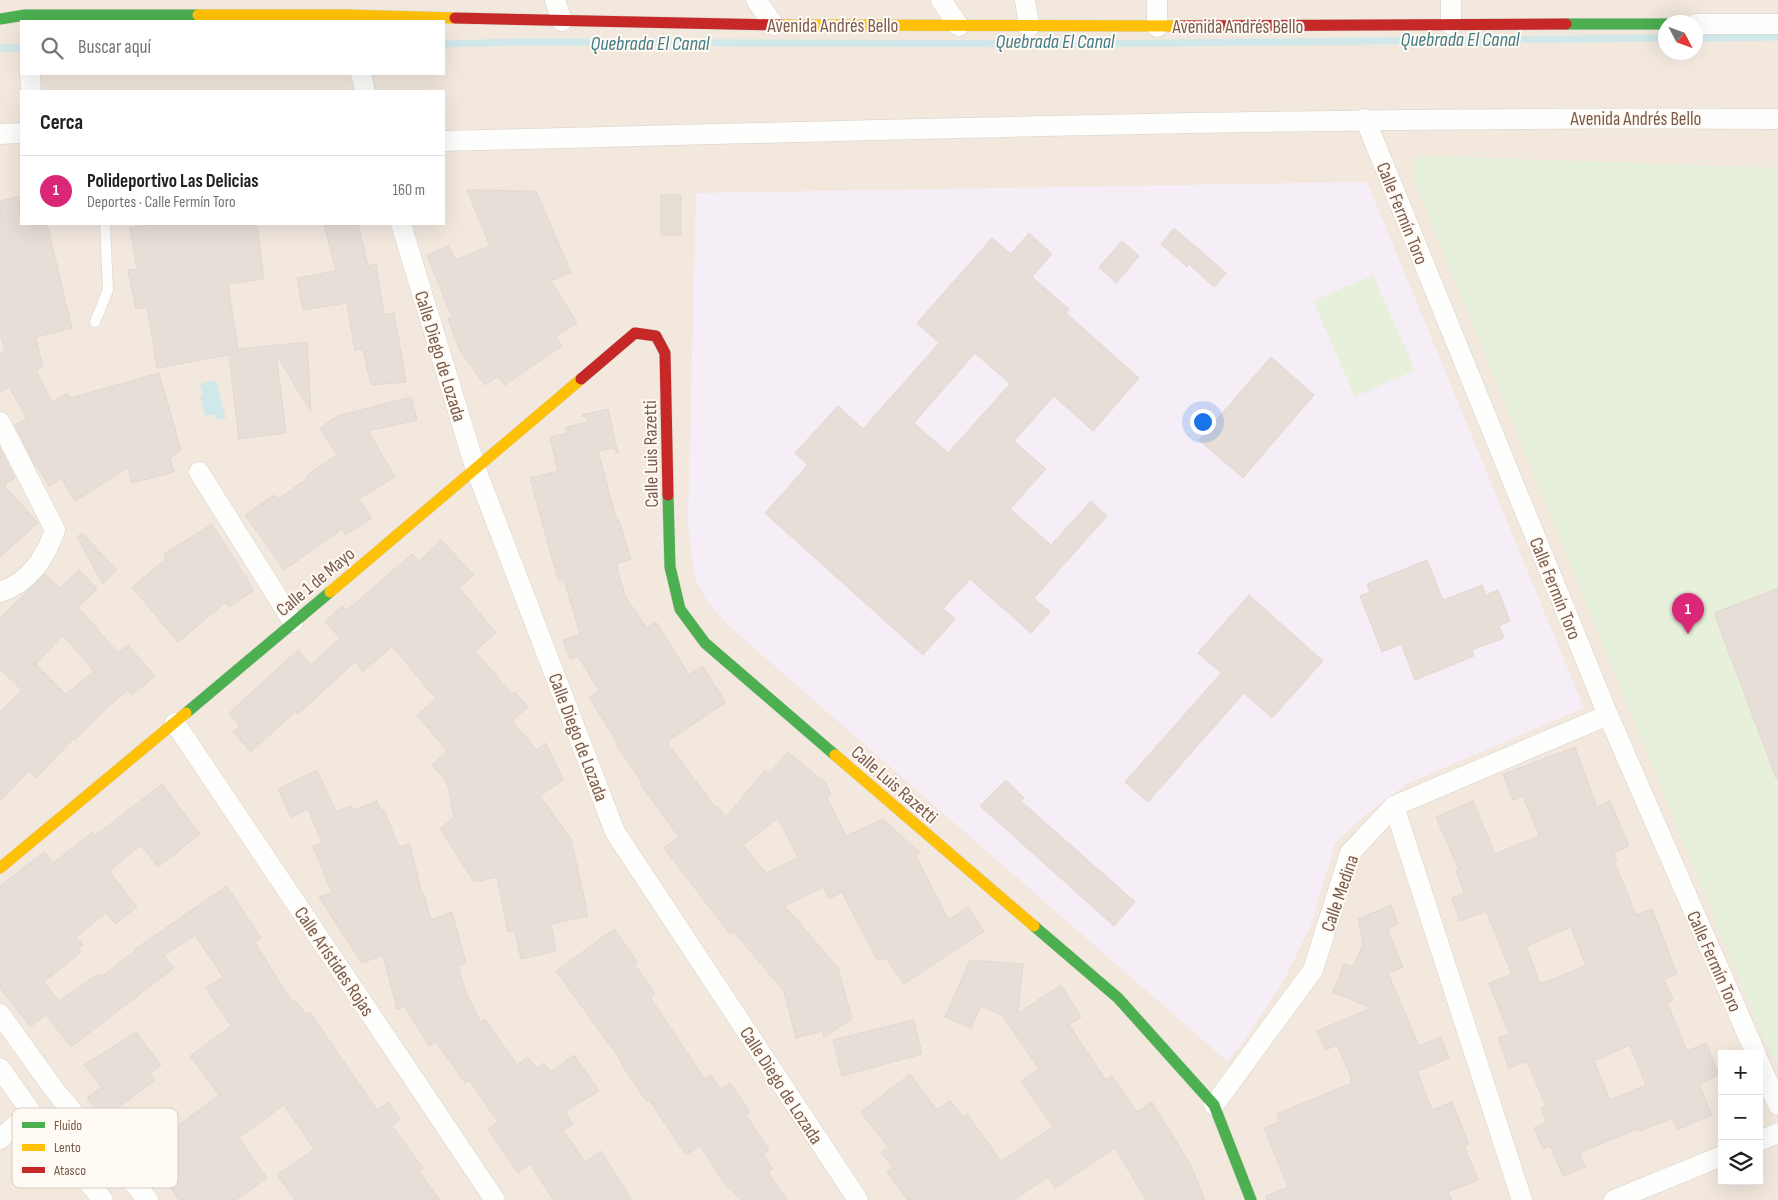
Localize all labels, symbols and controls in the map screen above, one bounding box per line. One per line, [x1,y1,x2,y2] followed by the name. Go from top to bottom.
[767,15,898,38] street label: Avenida Andrés Bello
[1658,15,1703,60] north arrow
[1172,16,1303,39] street label: Avenida Andrés Bello
[20,20,445,75] search box
[1400,28,1521,52] water label: Quebrada El Canal
[995,30,1116,54] water label: Quebrada El Canal
[590,32,711,56] water label: Quebrada El Canal
[38,34,66,62] icon: search
[78,36,151,59] text: Buscar aquí
[1570,108,1701,131] street label: Avenida Andrés Bello
[40,110,83,135] text: Cerca
[1371,159,1433,268] street label: Calle Fermín Toro
[87,170,259,193] text: Polideportivo Las Delicias
[53,181,59,200] text: 1
[392,181,425,200] text: 160 m
[87,193,236,212] text: Deportes · Calle Fermín Toro
[409,288,470,425] street label: Calle Diego de Lozada
[639,400,664,508] street label: Calle Luis Razetti
[1190,409,1216,435] your location
[1524,534,1586,643] street label: Calle Fermín Toro
[272,543,360,622] street label: Calle 1 de Mayo
[1672,593,1704,634] pin: 1
[543,670,613,805] street label: Calle Diego de Lozada
[846,741,942,829] street label: Calle Luis Razetti
[1317,852,1364,935] street label: Calle Medina
[289,903,379,1021] street label: Calle Arístides Rojas
[1681,907,1746,1016] street label: Calle Fermín Toro
[734,1023,827,1149] street label: Calle Diego de Lozada
[1718,1050,1763,1185] map controls
[1718,1050,1763,1095] button: +
[1718,1095,1763,1140] button: −
[12,1108,178,1188] legend
[54,1117,82,1134] text: Fluido
[54,1139,81,1156] text: Lento
[1718,1140,1763,1185] button: layers
[53,1162,86,1179] text: Atasco

